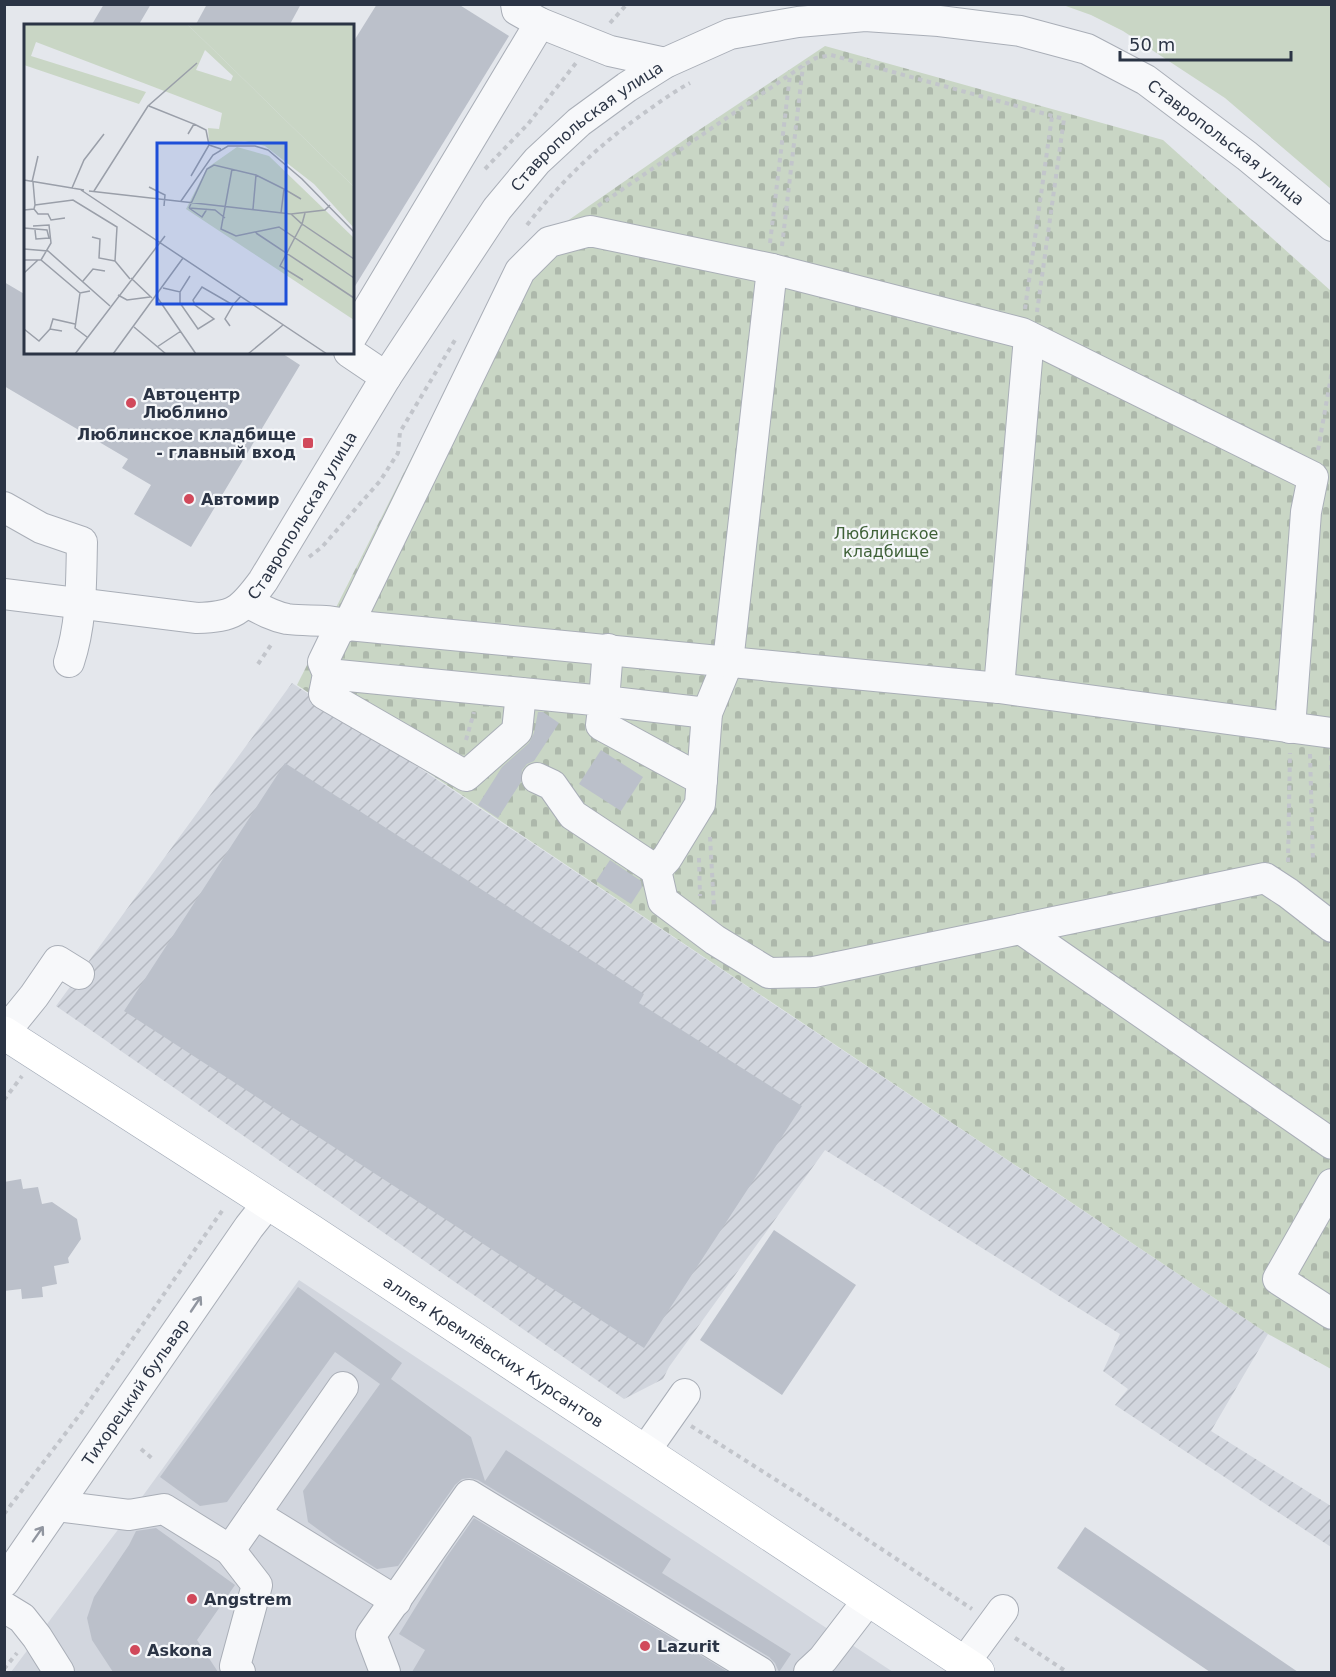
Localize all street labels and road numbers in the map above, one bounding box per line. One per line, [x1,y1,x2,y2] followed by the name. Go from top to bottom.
[507,58,666,195] street label: Ставропольская улица
[1144,76,1308,209] street label: Ставропольская улица
[243,428,361,604] street label: Ставропольская улица
[380,1272,607,1431] street label: аллея Кремлёвских Курсантов
[78,1315,193,1470] street label: Тихорецкий бульвар

